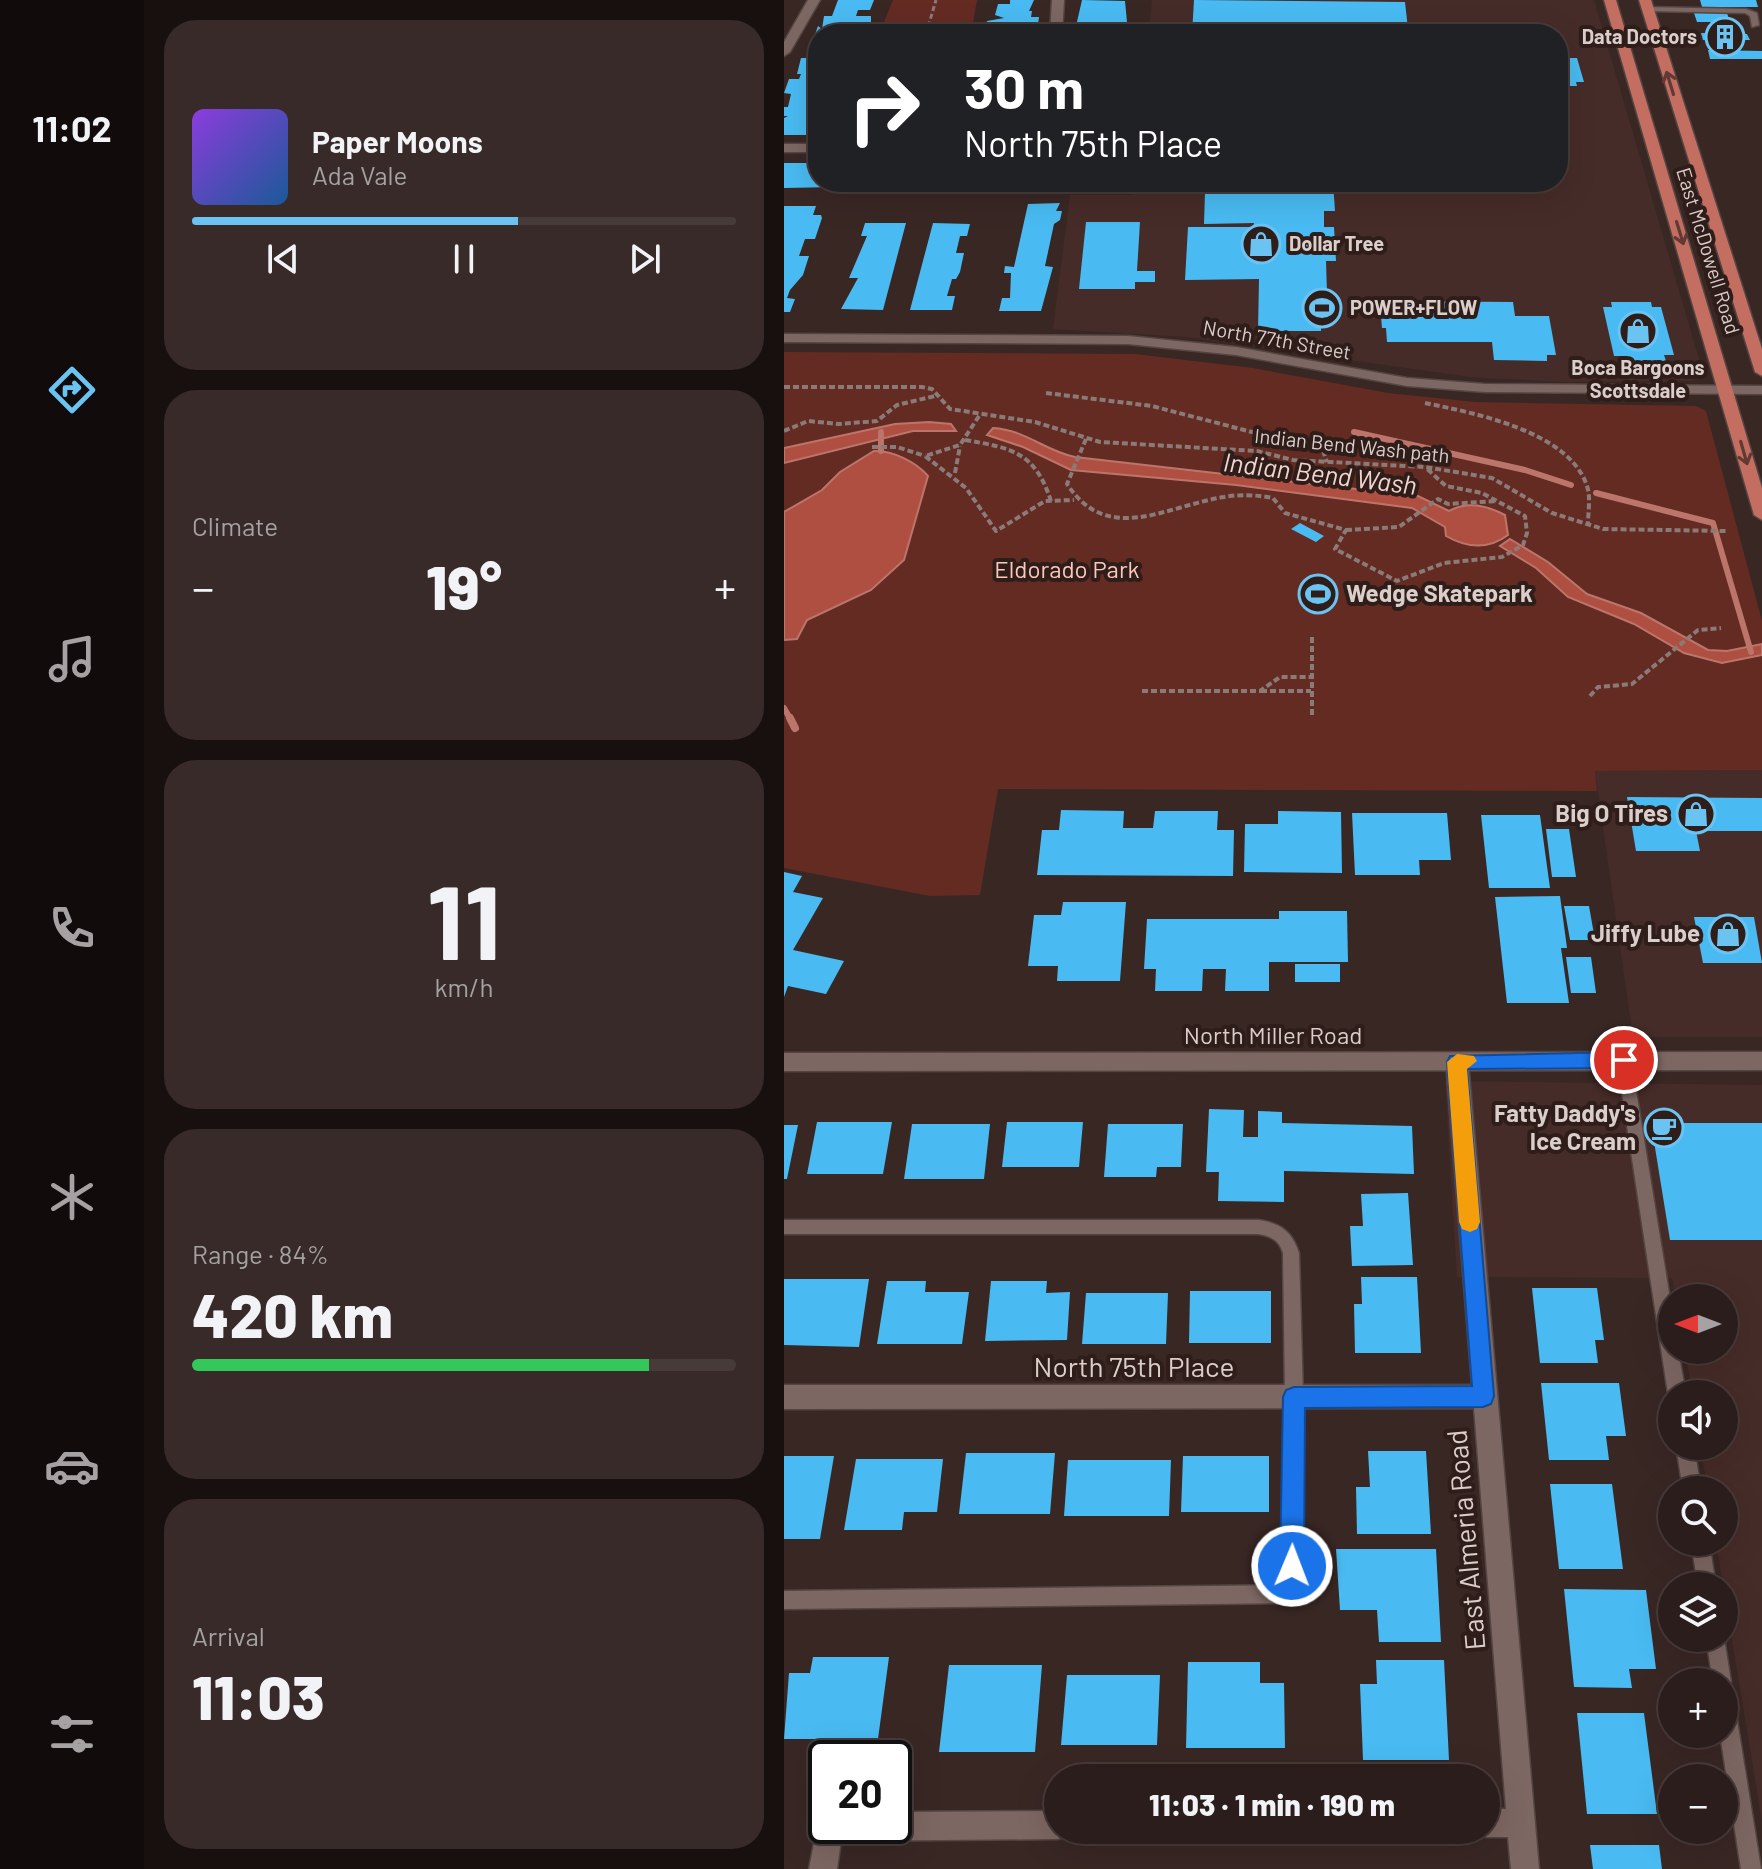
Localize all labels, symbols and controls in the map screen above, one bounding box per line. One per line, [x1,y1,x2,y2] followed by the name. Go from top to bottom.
[1704,16,1746,58] building icon: Data Doctors
[1582,24,1697,48] place label: Data Doctors
[964,53,1084,120] text: 30 m
[832,56,936,160] icon: right
[1662,70,1677,96] one-way arrow
[32,106,112,149] text: 11:02
[964,121,1222,164] text: North 75th Place
[312,123,483,159] text: Paper Moons
[312,159,407,190] text: Ada Vale
[1672,165,1746,337] street label: East McDowell Road
[1673,219,1688,245] one-way arrow
[1240,223,1282,265] shop icon: Dollar Tree
[1289,231,1384,255] place label: Dollar Tree
[261,237,305,281] icon: previous
[442,237,486,281] icon: pause
[623,237,667,281] icon: next
[1301,287,1343,329] sports icon: POWER+FLOW
[1350,295,1478,319] place label: POWER+FLOW
[1617,310,1659,352] shop icon: Boca Bargoons Scottsdale
[1201,314,1353,364] street label: North 77th Street
[1571,355,1705,402] place label: Boca Bargoons Scottsdale
[44,362,100,418] icon: directions
[1253,423,1451,467] street label: Indian Bend Wash path
[1738,440,1752,465] one-way arrow
[1222,445,1419,500] water label: Indian Bend Wash
[192,510,278,541] text: Climate
[426,550,502,622] text: 19°
[994,554,1140,583] park label: Eldorado Park
[192,560,214,613] text: −
[714,560,736,613] text: +
[1297,573,1339,615] sports icon: Wedge Skatepark
[1346,578,1533,607] place label: Wedge Skatepark
[44,631,100,687] icon: music
[1675,793,1717,835] shop icon: Big O Tires
[1555,798,1668,827] place label: Big O Tires
[427,856,501,981] text: 11
[44,900,100,956] icon: phone
[1707,913,1749,955] shop icon: Jiffy Lube
[1591,918,1700,947] place label: Jiffy Lube
[435,971,493,1002] text: km/h
[1184,1020,1362,1049] street label: North Miller Road
[1590,1026,1658,1094] pin
[1602,1038,1646,1082] icon: arrive
[1494,1098,1636,1155] place label: Fatty Daddy's Ice Cream
[1643,1107,1685,1149] cafe icon: Fatty Daddy's Ice Cream
[44,1169,100,1225] icon: climate
[192,1238,329,1269] text: Range · 84%
[192,1278,393,1350] text: 420 km
[1658,1284,1738,1364] north arrow
[1658,1284,1738,1844] map controls
[1034,1349,1234,1383] street label: North 75th Place
[1658,1380,1738,1460] button: sound
[1438,1429,1492,1652] street label: East Almeria Road
[44,1438,100,1494] icon: car
[1658,1476,1738,1556] button: search
[1250,1524,1334,1608] position arrow
[1658,1572,1738,1652] button: layers
[192,1620,265,1651] text: Arrival
[192,1660,325,1732] text: 11:03
[1658,1668,1738,1748] button: +
[44,1706,100,1762] icon: filters
[808,1740,912,1844] speed limit sign: 20
[1658,1764,1738,1844] button: −
[1149,1786,1395,1822] text: 11:03 · 1 min · 190 m

